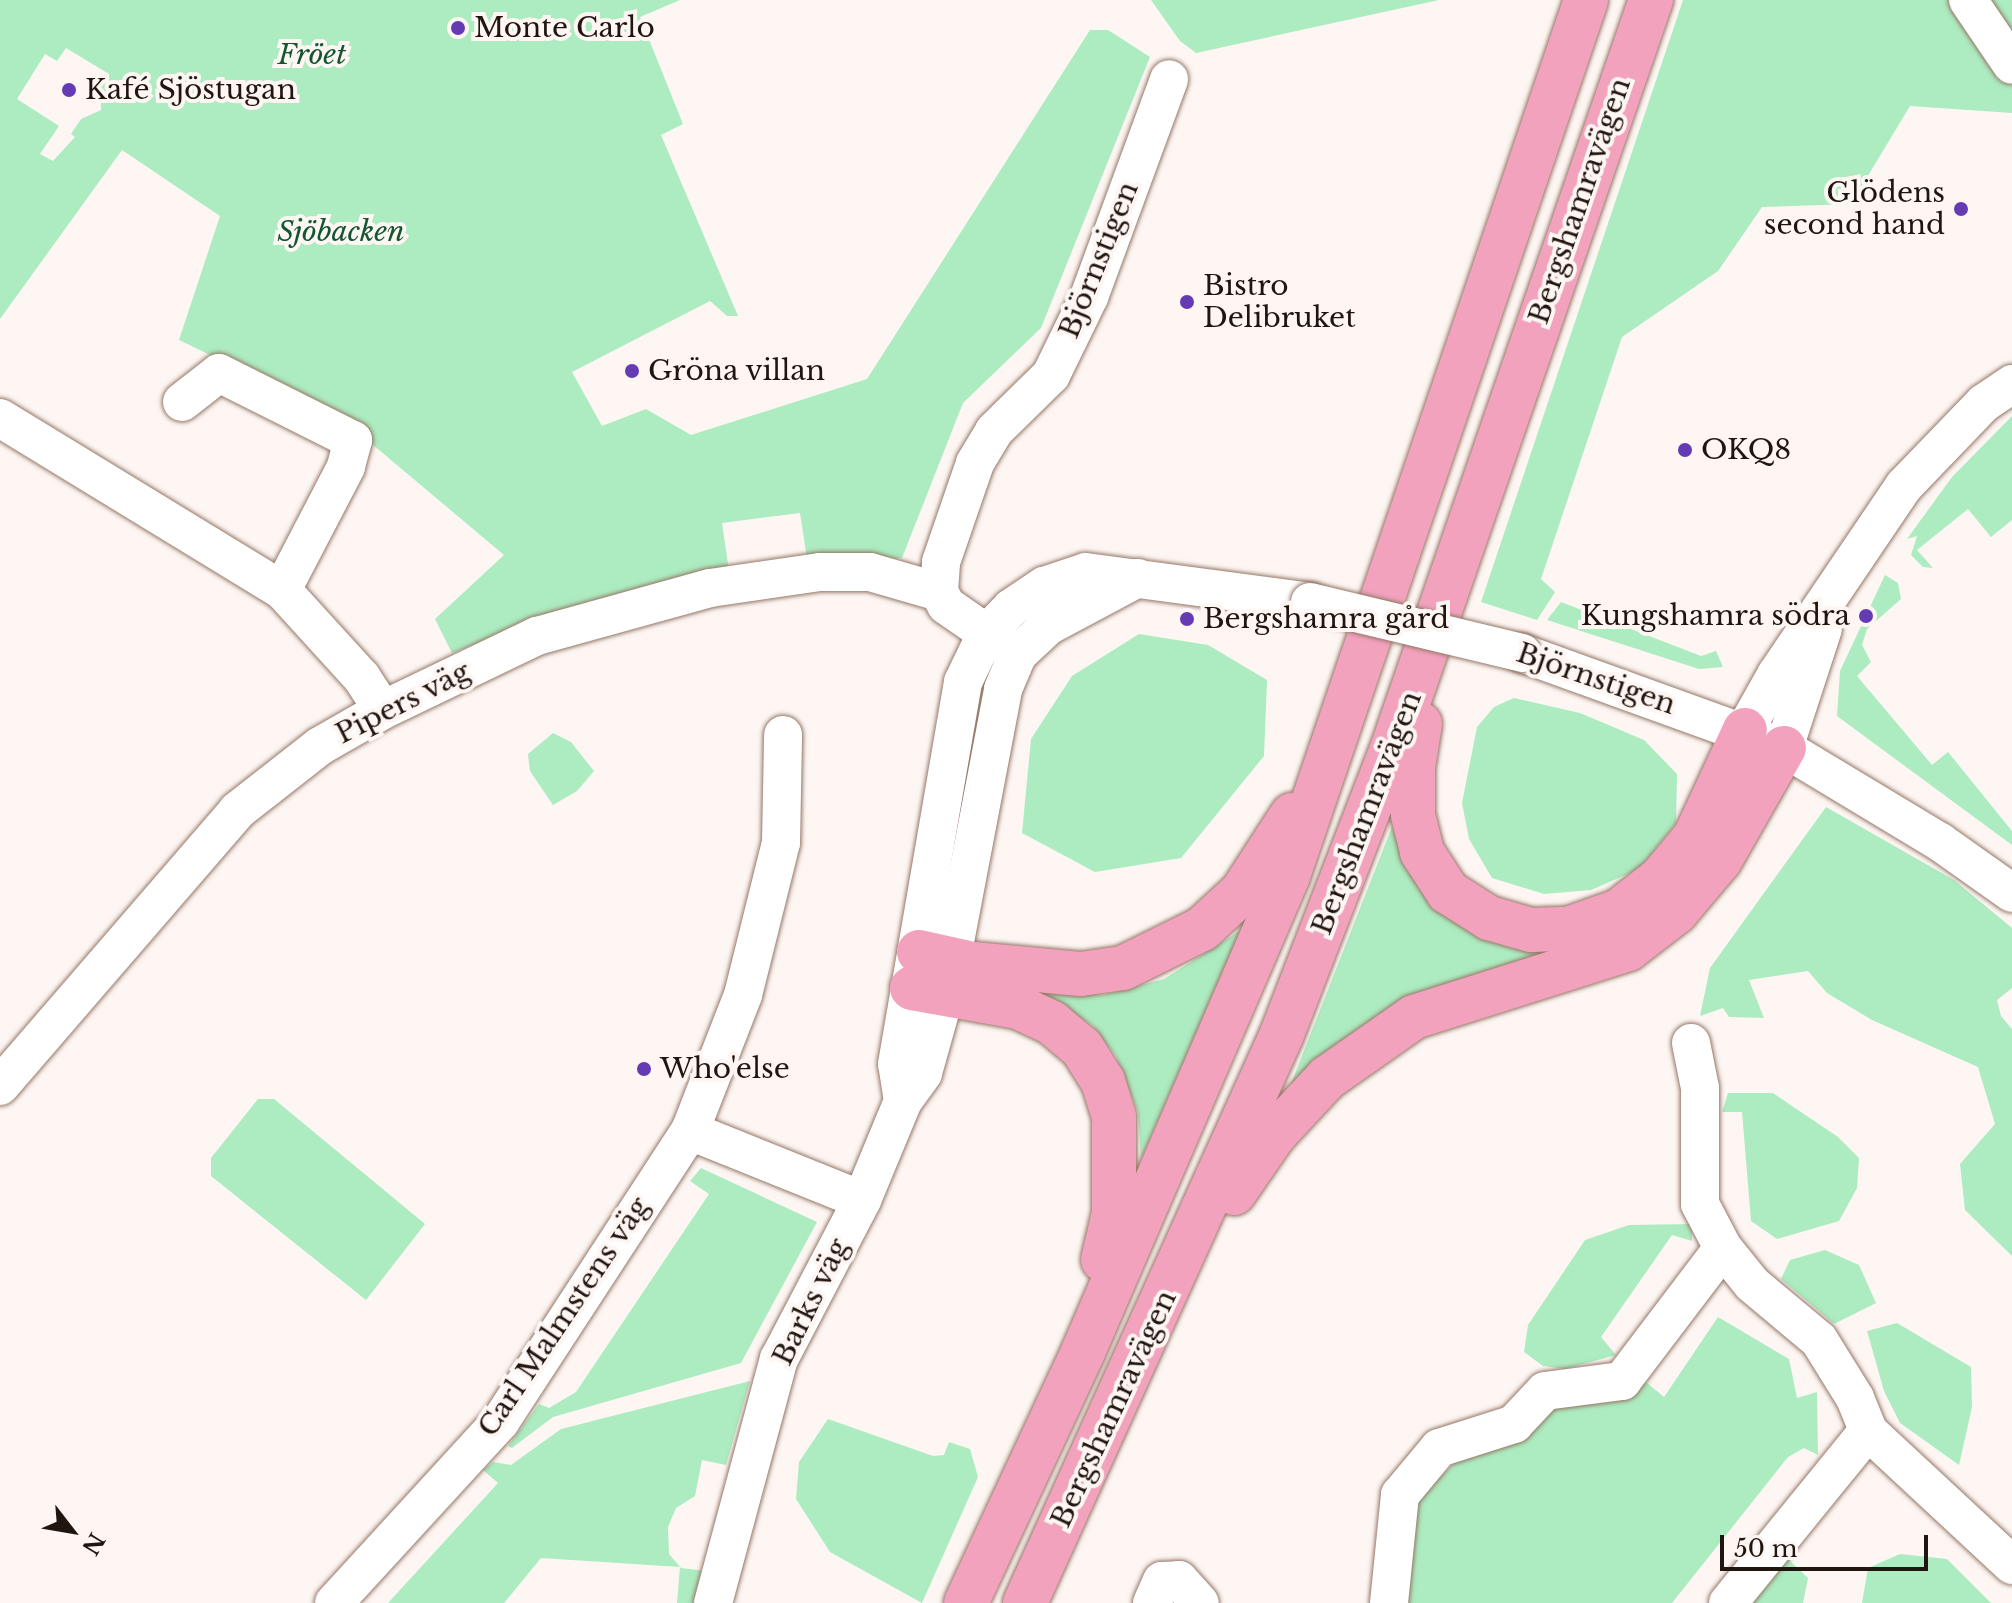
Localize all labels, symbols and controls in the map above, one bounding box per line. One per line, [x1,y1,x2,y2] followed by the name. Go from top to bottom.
[474,11,655,45] place label: Monte Carlo
[449,19,467,37] marker: Monte Carlo
[278,38,346,72] park label: Fröet
[85,73,296,107] place label: Kafé Sjöstugan
[1522,74,1638,328] street label: Bergshamravägen
[60,81,78,99] marker: Kafé Sjöstugan
[1764,176,1945,242] place label: Glödens second hand
[1052,177,1146,343] street label: Björnstigen
[1952,200,1970,218] marker: Glödens second hand
[277,215,405,249] park label: Sjöbacken
[1203,269,1356,335] place label: Bistro Delibruket
[1178,293,1196,311] marker: Bistro Delibruket
[648,354,826,388] place label: Gröna villan
[623,362,641,380] marker: Gröna villan
[1701,433,1791,467] place label: OKQ8
[1676,441,1694,459] marker: OKQ8
[1580,599,1850,633] place label: Kungshamra södra
[1203,602,1449,636] place label: Bergshamra gård
[1857,607,1875,625] marker: Kungshamra södra
[1178,610,1196,628] marker: Bergshamra gård
[1512,636,1680,722] street label: Björnstigen
[330,655,476,751] street label: Pipers väg
[1305,687,1429,939] street label: Bergshamravägen
[660,1052,790,1086] place label: Who'else
[635,1060,653,1078] marker: Who'else
[471,1191,657,1443] street label: Carl Malmstens väg
[766,1233,856,1371] street label: Barks väg
[1044,1285,1184,1533] street label: Bergshamravägen
[32,1491,112,1571] north arrow
[1724,1519,1932,1569] scale bar
[76,1528,110,1559] text: N
[1734,1534,1797,1563] text: 50 m

